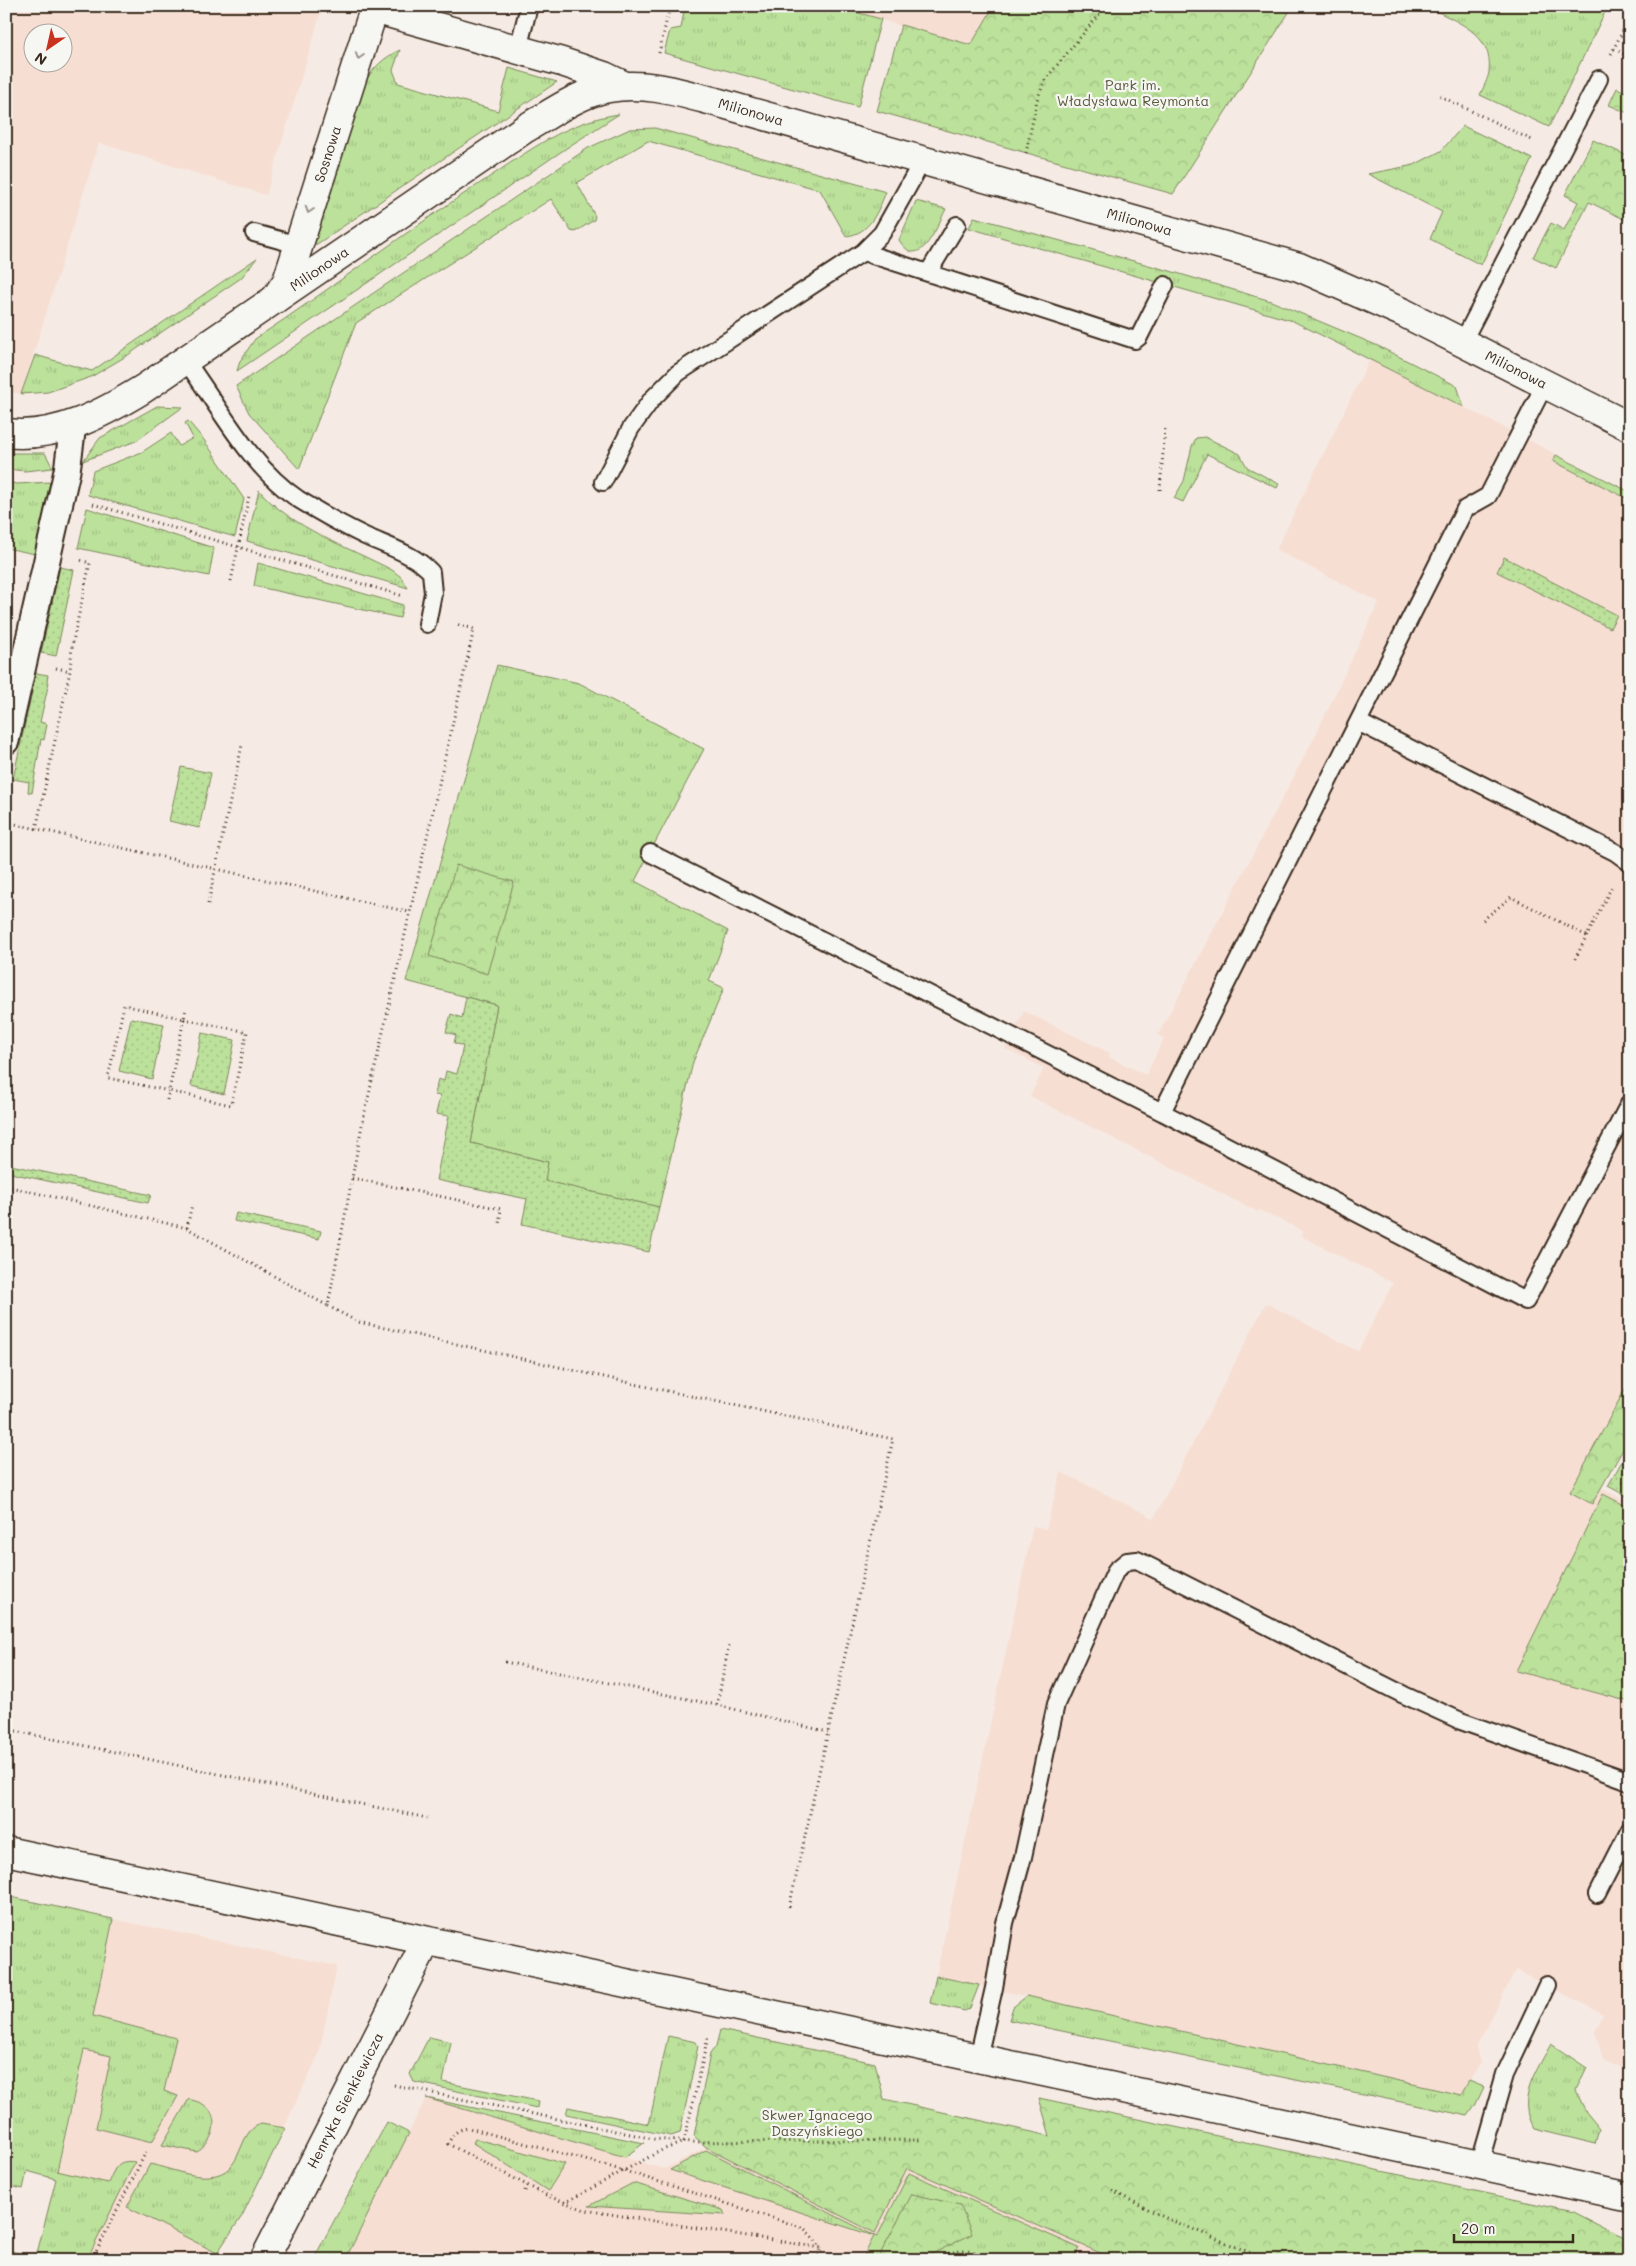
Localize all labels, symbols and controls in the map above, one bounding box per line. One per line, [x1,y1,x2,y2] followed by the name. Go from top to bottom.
[22,22,72,72] north arrow
[31,48,50,70] text: N
[355,51,365,59] one-way arrow
[1057,75,1209,110] park label: Park im. Władysława Reymonta
[716,93,786,130] street label: Milionowa
[309,123,345,185] street label: Sosnowa
[1105,203,1175,240] street label: Milionowa
[305,206,315,214] one-way arrow
[286,242,352,295] street label: Milionowa
[1482,346,1551,393] street label: Milionowa
[302,2029,387,2172] street label: Henryka Sienkiewicza
[762,2105,872,2140] park label: Skwer Ignacego Daszyńskiego
[1454,2211,1572,2243] scale bar
[1461,2218,1495,2238] text: 20 m

